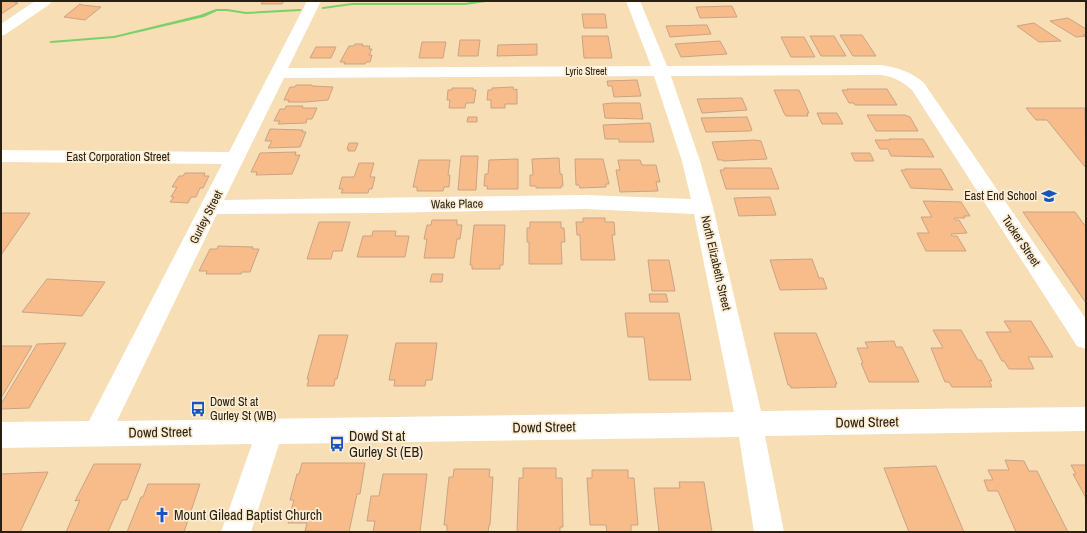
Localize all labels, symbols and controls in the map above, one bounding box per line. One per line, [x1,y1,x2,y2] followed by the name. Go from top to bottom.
[565,65,608,78] street label: Lyric Street
[66,149,170,165] street label: East Corporation Street
[186,187,226,246] street label: Gurley Street
[1040,187,1058,205] school or university icon: East End School
[964,188,1037,204] place label: East End School
[431,196,483,212] street label: Wake Place
[998,212,1044,270] street label: Tucker Street
[697,214,735,312] street label: North Elizabeth Street
[210,394,276,424] place label: Dowd St at Gurley St (WB)
[189,400,207,418] bus stop icon: Dowd St at Gurley St (WB)
[835,412,899,432] street label: Dowd Street
[512,417,576,437] street label: Dowd Street
[128,422,192,442] street label: Dowd Street
[349,427,423,461] place label: Dowd St at Gurley St (EB)
[328,435,346,453] bus stop icon: Dowd St at Gurley St (EB)
[153,506,171,524] church icon: Mount Gilead Baptist Church
[174,506,322,524] place label: Mount Gilead Baptist Church

